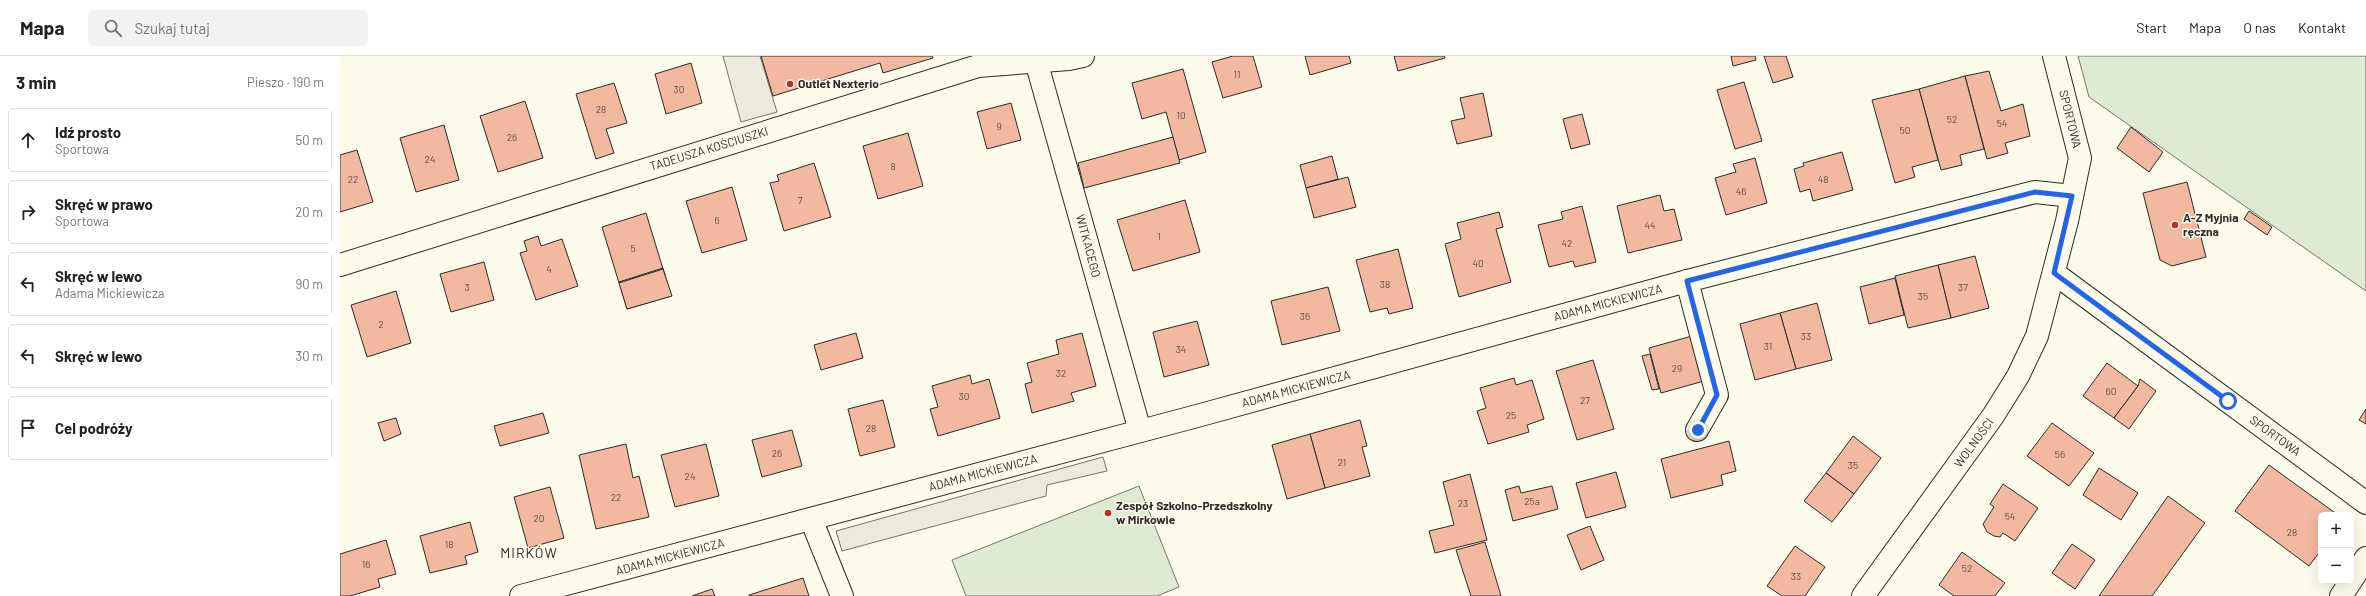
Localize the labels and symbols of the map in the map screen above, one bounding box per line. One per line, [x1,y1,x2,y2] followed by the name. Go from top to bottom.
[1233,68,1241,80] house number: 11
[798,76,879,90] place label: Outlet Nexterio
[785,79,795,89] marker: Outlet Nexterio
[674,83,684,95] house number: 30
[2057,88,2085,149] street label: SPORTOWA
[596,103,606,115] house number: 28
[1176,109,1186,121] house number: 10
[1947,113,1957,125] house number: 52
[1997,117,2007,129] house number: 54
[996,120,1002,132] house number: 9
[648,123,770,173] street label: TADEUSZA KOŚCIUSZKI
[1900,124,1910,136] house number: 50
[507,131,517,143] house number: 26
[425,153,435,165] house number: 24
[890,160,896,172] house number: 8
[348,173,358,185] house number: 22
[1818,173,1828,185] house number: 48
[1736,185,1746,197] house number: 46
[798,194,803,206] house number: 7
[2183,210,2238,238] place label: A-Z Myjnia ręczna
[1074,213,1104,279] street label: WITKACEGO
[714,214,720,226] house number: 6
[1644,219,1656,231] house number: 44
[2170,220,2180,230] marker: A-Z Myjnia ręczna
[1157,230,1161,242] house number: 1
[1562,237,1572,249] house number: 42
[630,242,636,254] house number: 5
[1472,257,1484,269] house number: 40
[546,263,552,275] house number: 4
[1380,278,1390,290] house number: 38
[464,281,470,293] house number: 3
[1552,281,1663,323] street label: ADAMA MICKIEWICZA
[1958,281,1968,293] house number: 37
[1918,290,1928,302] house number: 35
[1300,310,1310,322] house number: 36
[378,318,384,330] house number: 2
[1801,330,1811,342] house number: 33
[1764,340,1772,352] house number: 31
[1176,343,1186,355] house number: 34
[1672,362,1682,374] house number: 29
[1056,367,1066,379] house number: 32
[1240,367,1351,409] street label: ADAMA MICKIEWICZA
[2106,385,2116,397] house number: 60
[959,390,969,402] house number: 30
[2219,392,2237,410] route start
[1580,394,1590,406] house number: 27
[1506,409,1516,421] house number: 25
[2248,412,2304,458] street label: SPORTOWA
[1951,415,1996,470] street label: WOLNOŚCI
[1689,421,1707,439] route end
[866,422,876,434] house number: 28
[772,447,782,459] house number: 26
[2055,448,2065,460] house number: 56
[927,451,1038,493] street label: ADAMA MICKIEWICZA
[1338,456,1346,468] house number: 21
[1848,459,1858,471] house number: 35
[685,470,695,482] house number: 24
[611,491,621,503] house number: 22
[1524,495,1540,507] house number: 25a
[1458,497,1468,509] house number: 23
[1116,498,1272,526] place label: Zespół Szkolno-Przedszkolny w Mirkowie
[1103,508,1113,518] marker: Zespół Szkolno-Przedszkolny w Mirkowie
[2005,510,2015,522] house number: 54
[533,512,545,524] house number: 20
[2287,526,2297,538] house number: 28
[614,535,725,577] street label: ADAMA MICKIEWICZA
[445,538,453,550] house number: 18
[500,544,558,561] district label: MIRKÓW
[362,558,370,570] house number: 16
[1962,562,1972,574] house number: 52
[1791,570,1801,582] house number: 33

